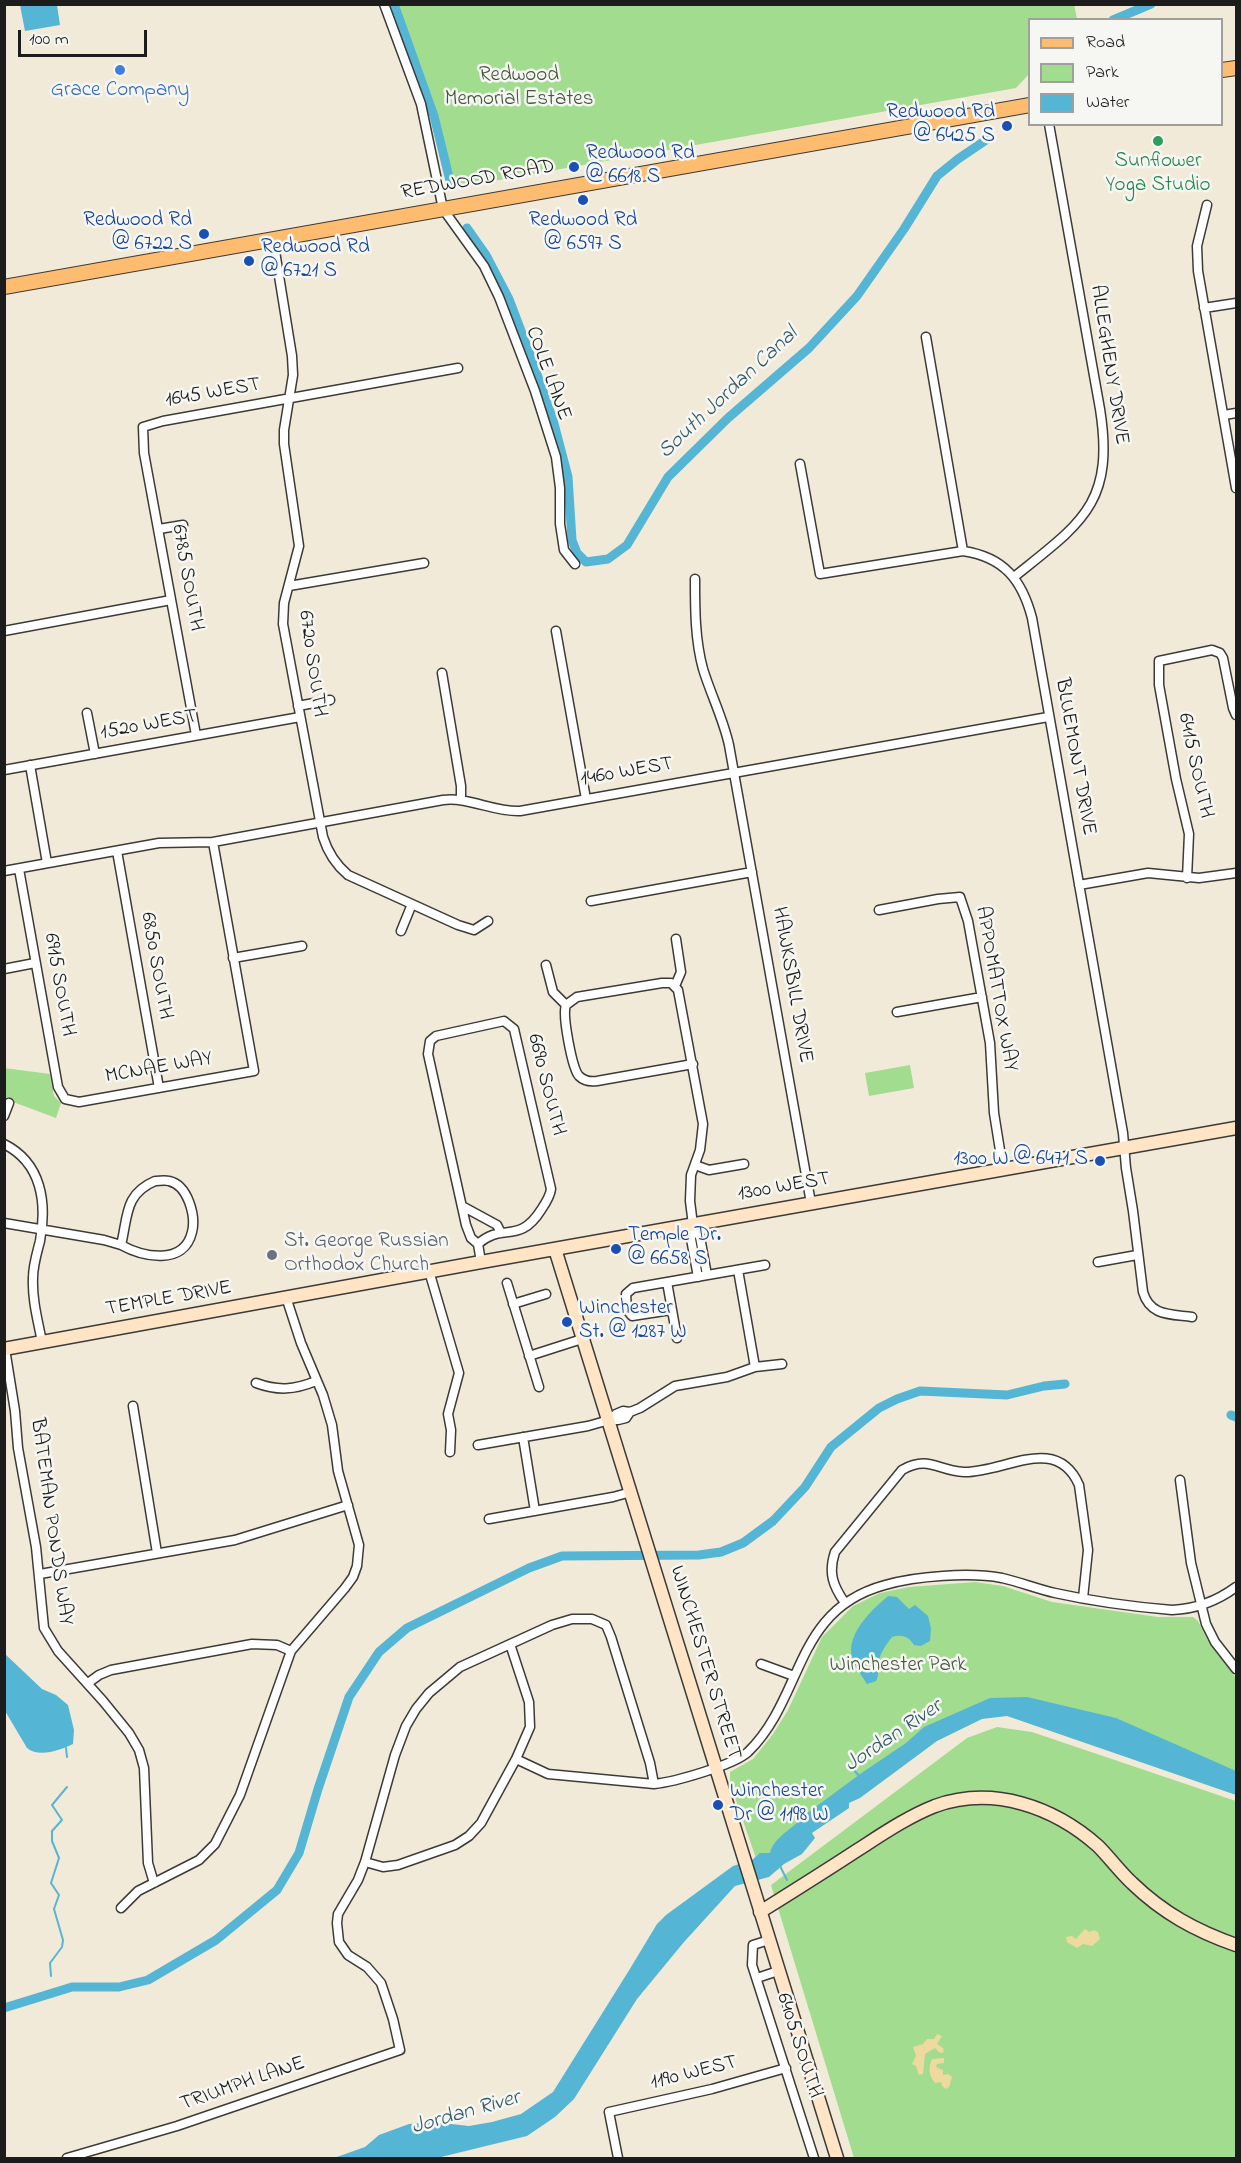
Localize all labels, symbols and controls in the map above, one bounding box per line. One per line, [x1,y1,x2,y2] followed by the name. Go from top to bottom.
[21,18,150,56] scale bar
[1028,18,1223,126] legend
[29,27,69,53] text: 100 m
[1086,30,1125,56] text: Road
[1086,60,1119,86] text: Park
[113,63,127,77] marker: Grace Company
[445,64,593,114] park label: Redwood Memorial Estates
[51,79,189,105] place label: Grace Company
[1086,90,1129,116] text: Water
[886,101,995,151] place label: Redwood Rd @ 6425 S
[1000,119,1014,133] marker: Redwood Rd @ 6425 S
[1151,134,1165,148] marker: Sunflower Yoga Studio
[586,142,695,192] place label: Redwood Rd @ 6618 S
[1106,150,1210,200] place label: Sunflower Yoga Studio
[399,155,557,207] street label: REDWOOD ROAD
[567,160,581,174] marker: Redwood Rd @ 6618 S
[576,193,590,207] marker: Redwood Rd @ 6597 S
[83,209,192,259] place label: Redwood Rd @ 6722 S
[529,209,637,259] place label: Redwood Rd @ 6597 S
[197,227,211,241] marker: Redwood Rd @ 6722 S
[261,236,370,286] place label: Redwood Rd @ 6721 S
[242,254,256,268] marker: Redwood Rd @ 6721 S
[1083,283,1133,447] street label: ALLEGHENY DRIVE
[654,322,804,466] water label: South Jordan Canal
[518,324,576,424] street label: COLE LANE
[163,373,263,415] street label: 1645 WEST
[164,523,208,633] street label: 6785 SOUTH
[291,609,331,719] street label: 6720 SOUTH
[1048,676,1100,838] street label: BLUEMONT DRIVE
[99,705,199,747] street label: 1520 WEST
[1171,711,1217,821] street label: 6415 SOUTH
[579,752,675,794] street label: 1460 WEST
[968,904,1022,1074] street label: APPOMATTOX WAY
[765,905,817,1065] street label: HAWKSBILL DRIVE
[133,911,177,1021] street label: 6850 SOUTH
[37,931,79,1039] street label: 6915 SOUTH
[520,1032,570,1138] street label: 6690 SOUTH
[104,1047,214,1091] street label: MCNAE WAY
[953,1148,1088,1174] place label: 1300 W @ 6471 S
[1093,1154,1107,1168] marker: 1300 W @ 6471 S
[736,1167,832,1209] street label: 1300 WEST
[628,1224,721,1274] place label: Temple Dr. @ 6658 S
[284,1230,449,1280] place label: St. George Russian Orthodox Church
[609,1242,623,1256] marker: Temple Dr. @ 6658 S
[265,1248,279,1262] marker: St. George Russian Orthodox Church
[104,1277,234,1323] street label: TEMPLE DRIVE
[579,1297,687,1347] place label: Winchester St. @ 1287 W
[560,1315,574,1329] marker: Winchester St. @ 1287 W
[23,1417,77,1627] street label: BATEMAN PONDS WAY
[662,1563,746,1763] street label: WINCHESTER STREET
[829,1654,967,1680] park label: Winchester Park
[840,1695,948,1779] water label: Jordan River
[730,1780,829,1830] place label: Winchester Dr @ 1198 W
[711,1798,725,1812] marker: Winchester Dr @ 1198 W
[769,1990,827,2102] street label: 6405 SOUTH
[648,2051,740,2097] street label: 1190 WEST
[177,2052,309,2118] street label: TRIUMPH LANE
[409,2086,523,2142] water label: Jordan River

